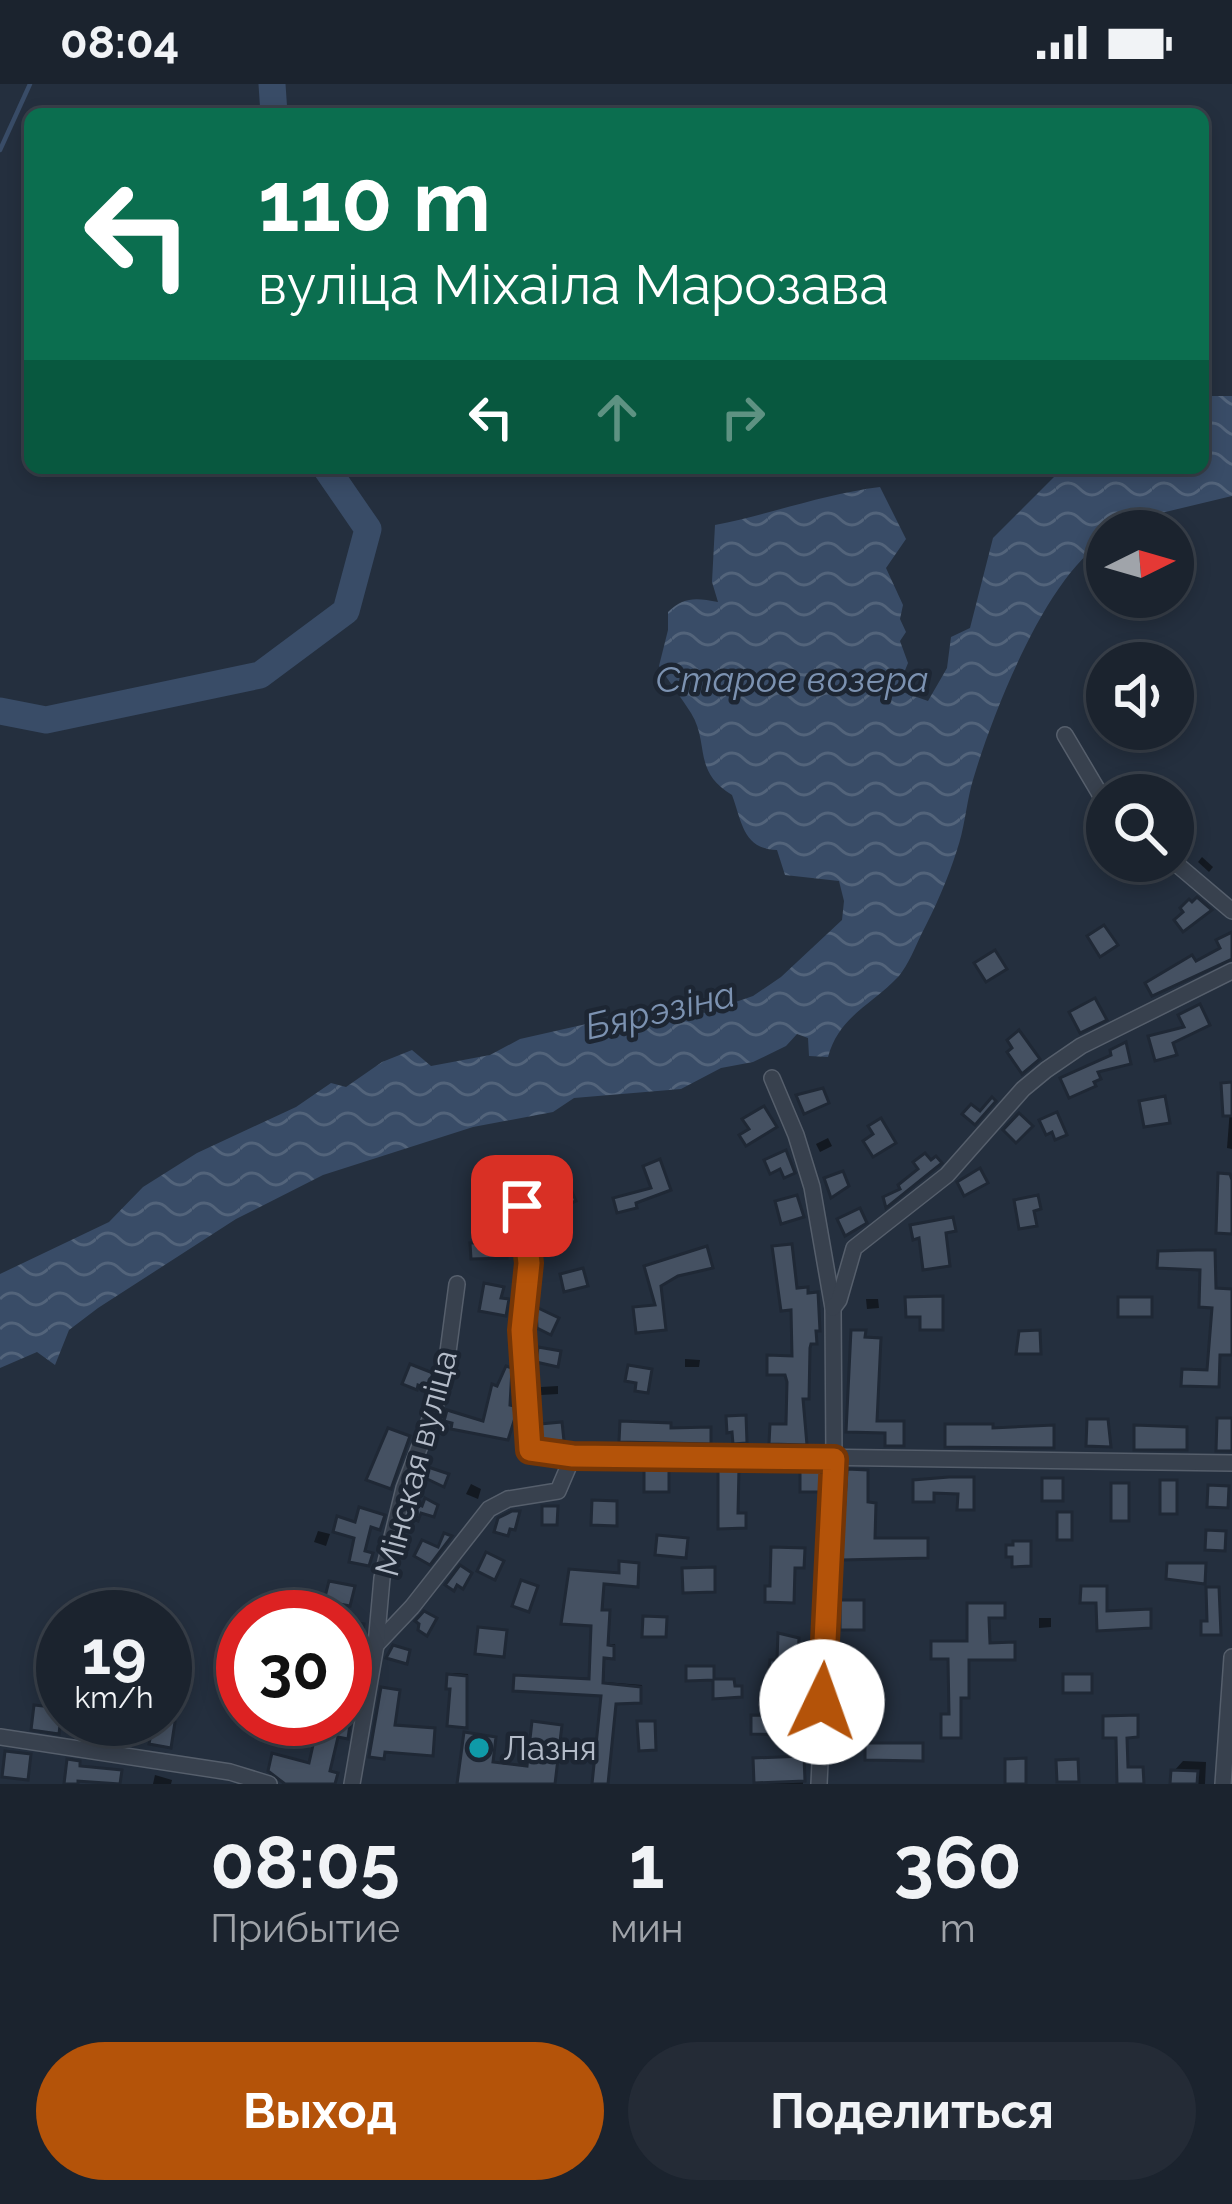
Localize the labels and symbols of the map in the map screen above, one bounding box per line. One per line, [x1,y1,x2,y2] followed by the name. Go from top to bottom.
[1086,510,1194,618] north arrow
[655,658,929,700] water label: Старое возера
[581,972,739,1048] water label: Бярэзіна
[471,1155,573,1257] pin
[367,1346,465,1580] street label: Мінская вуліца
[216,1590,372,1746] speed limit sign: 30
[759,1639,885,1765] position arrow
[503,1729,597,1768] place label: Лазня
[466,1735,492,1761] marker: Лазня

